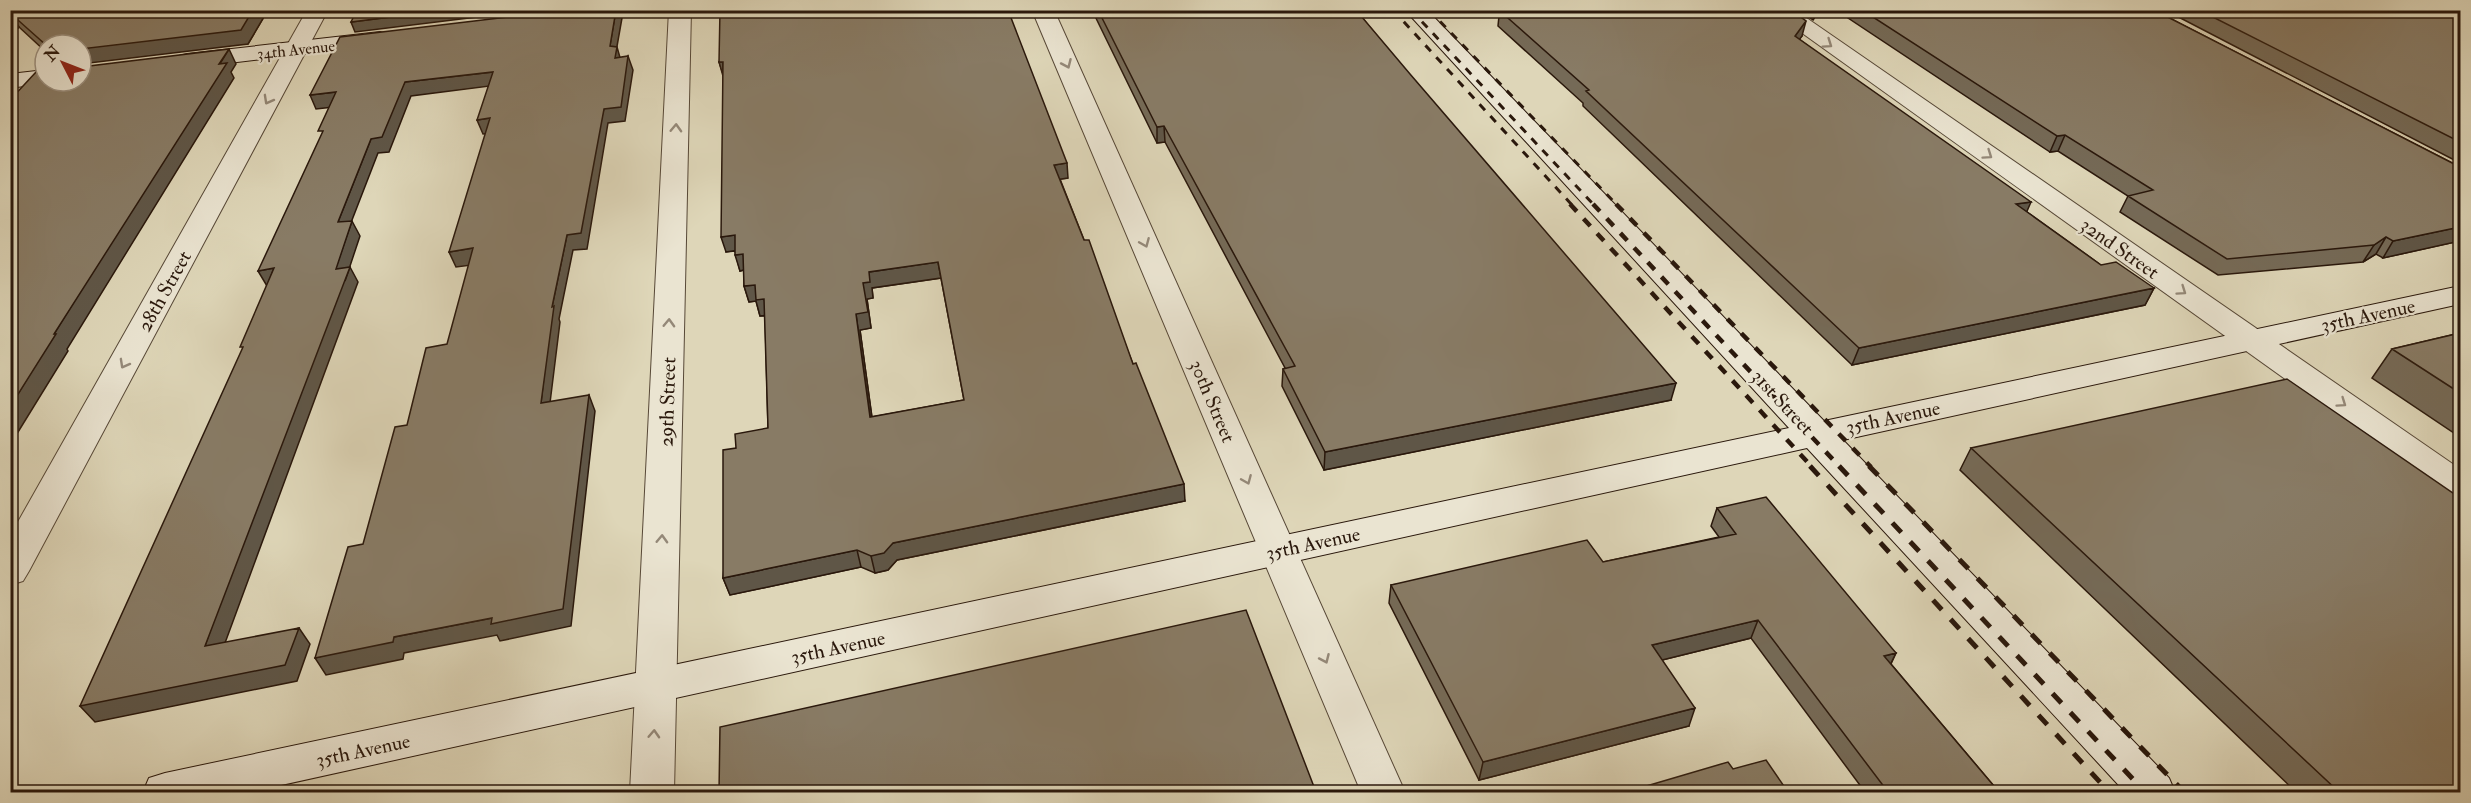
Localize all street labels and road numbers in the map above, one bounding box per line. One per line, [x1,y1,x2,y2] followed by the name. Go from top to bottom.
[256,36,336,64] street label: 34th Avenue
[2076,212,2164,285] street label: 32nd Street
[132,246,197,336] street label: 28th Street
[2319,293,2417,338] street label: 35th Avenue
[653,356,682,447] street label: 29th Street
[1184,356,1241,447] street label: 30th Street
[1746,364,1820,441] street label: 31st Street
[1844,395,1942,440] street label: 35th Avenue
[1264,521,1362,566] street label: 35th Avenue
[789,625,887,670] street label: 35th Avenue
[314,728,412,773] street label: 35th Avenue

